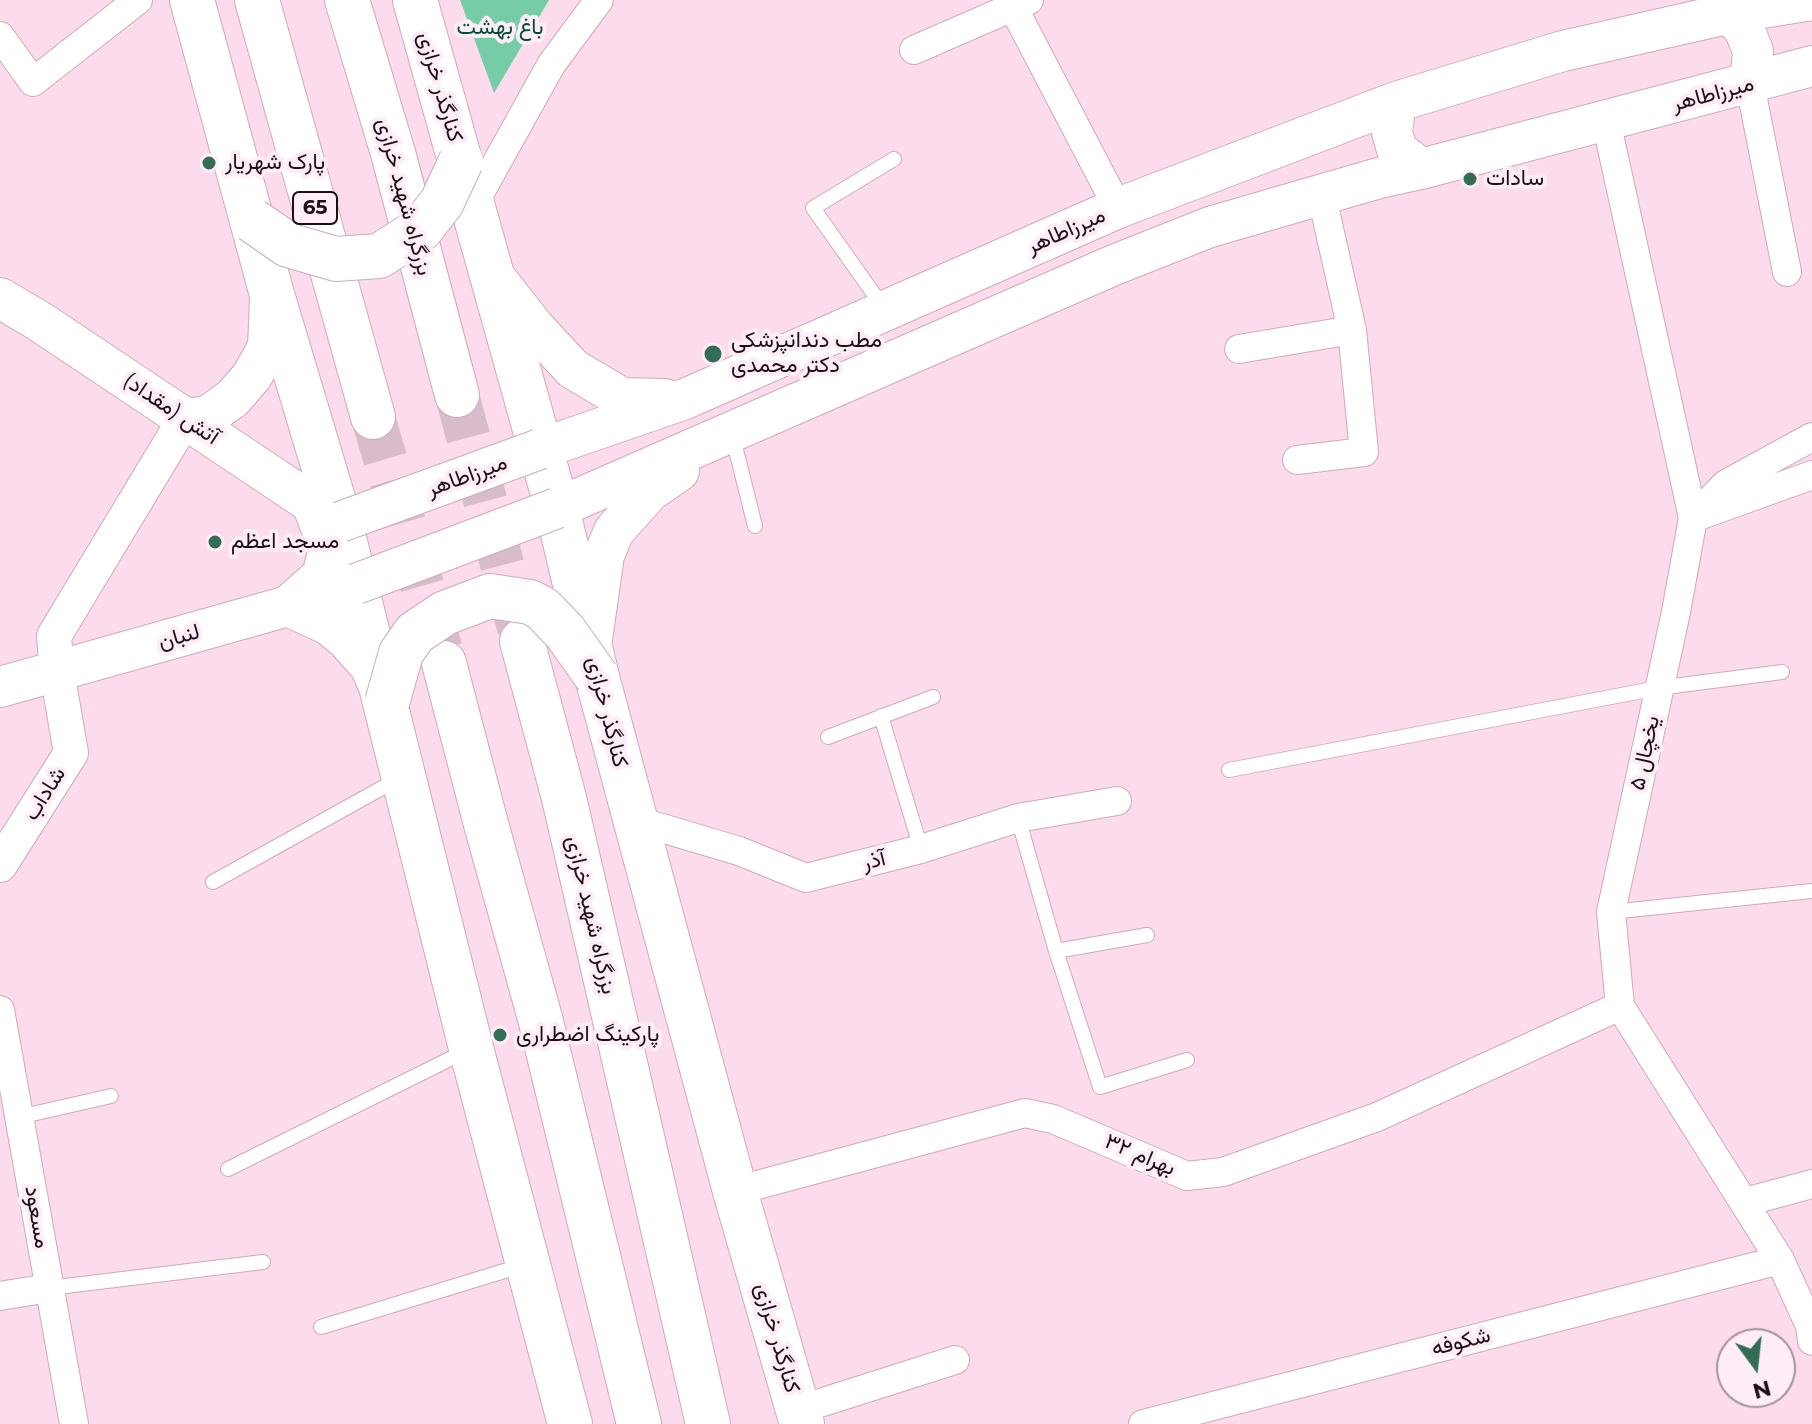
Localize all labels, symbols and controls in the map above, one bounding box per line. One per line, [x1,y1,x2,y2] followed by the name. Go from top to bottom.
[456,15,544,41] park label: باغ بهشت
[412,29,468,145] street label: کنارگذر خرازی
[1669,70,1757,118] street label: میرزاطاهر
[370,116,438,278] street label: بزرگراه شهید خرازی
[225,150,325,176] place label: پارک شهریار
[200,154,218,172] marker: پارک شهریار
[1486,166,1544,192] place label: سادات
[1461,170,1479,188] marker: سادات
[293,192,337,224] road number: 65
[1022,202,1110,260] street label: میرزاطاهر
[731,328,882,380] place label: مطب دندانپزشکی دکتر محمدی
[702,343,724,365] marker: مطب دندانپزشکی دکتر محمدی
[118,367,224,451] street label: آتش (مقداد)
[423,449,511,503] street label: میرزاطاهر
[231,529,339,555] place label: مسجد اعظم
[206,533,224,551] marker: مسجد اعظم
[155,619,203,655] street label: لنبان
[581,654,633,770] street label: کنارگذر خرازی
[1624,713,1666,793] street label: یخچال ۵
[18,762,72,826] street label: شاداب
[560,833,622,997] street label: بزرگراه شهید خرازی
[860,845,888,877] street label: آذر
[516,1022,659,1048] place label: پارکینگ اضطراری
[491,1026,509,1044] marker: پارکینگ اضطراری
[1101,1128,1179,1182] street label: بهرام ۳۲
[19,1184,55,1250] street label: مسعود
[749,1280,805,1396] street label: کنارگذر خرازی
[1429,1322,1493,1362] street label: شکوفه
[1716,1328,1796,1408] north arrow
[1750,1374,1774,1405] text: N

